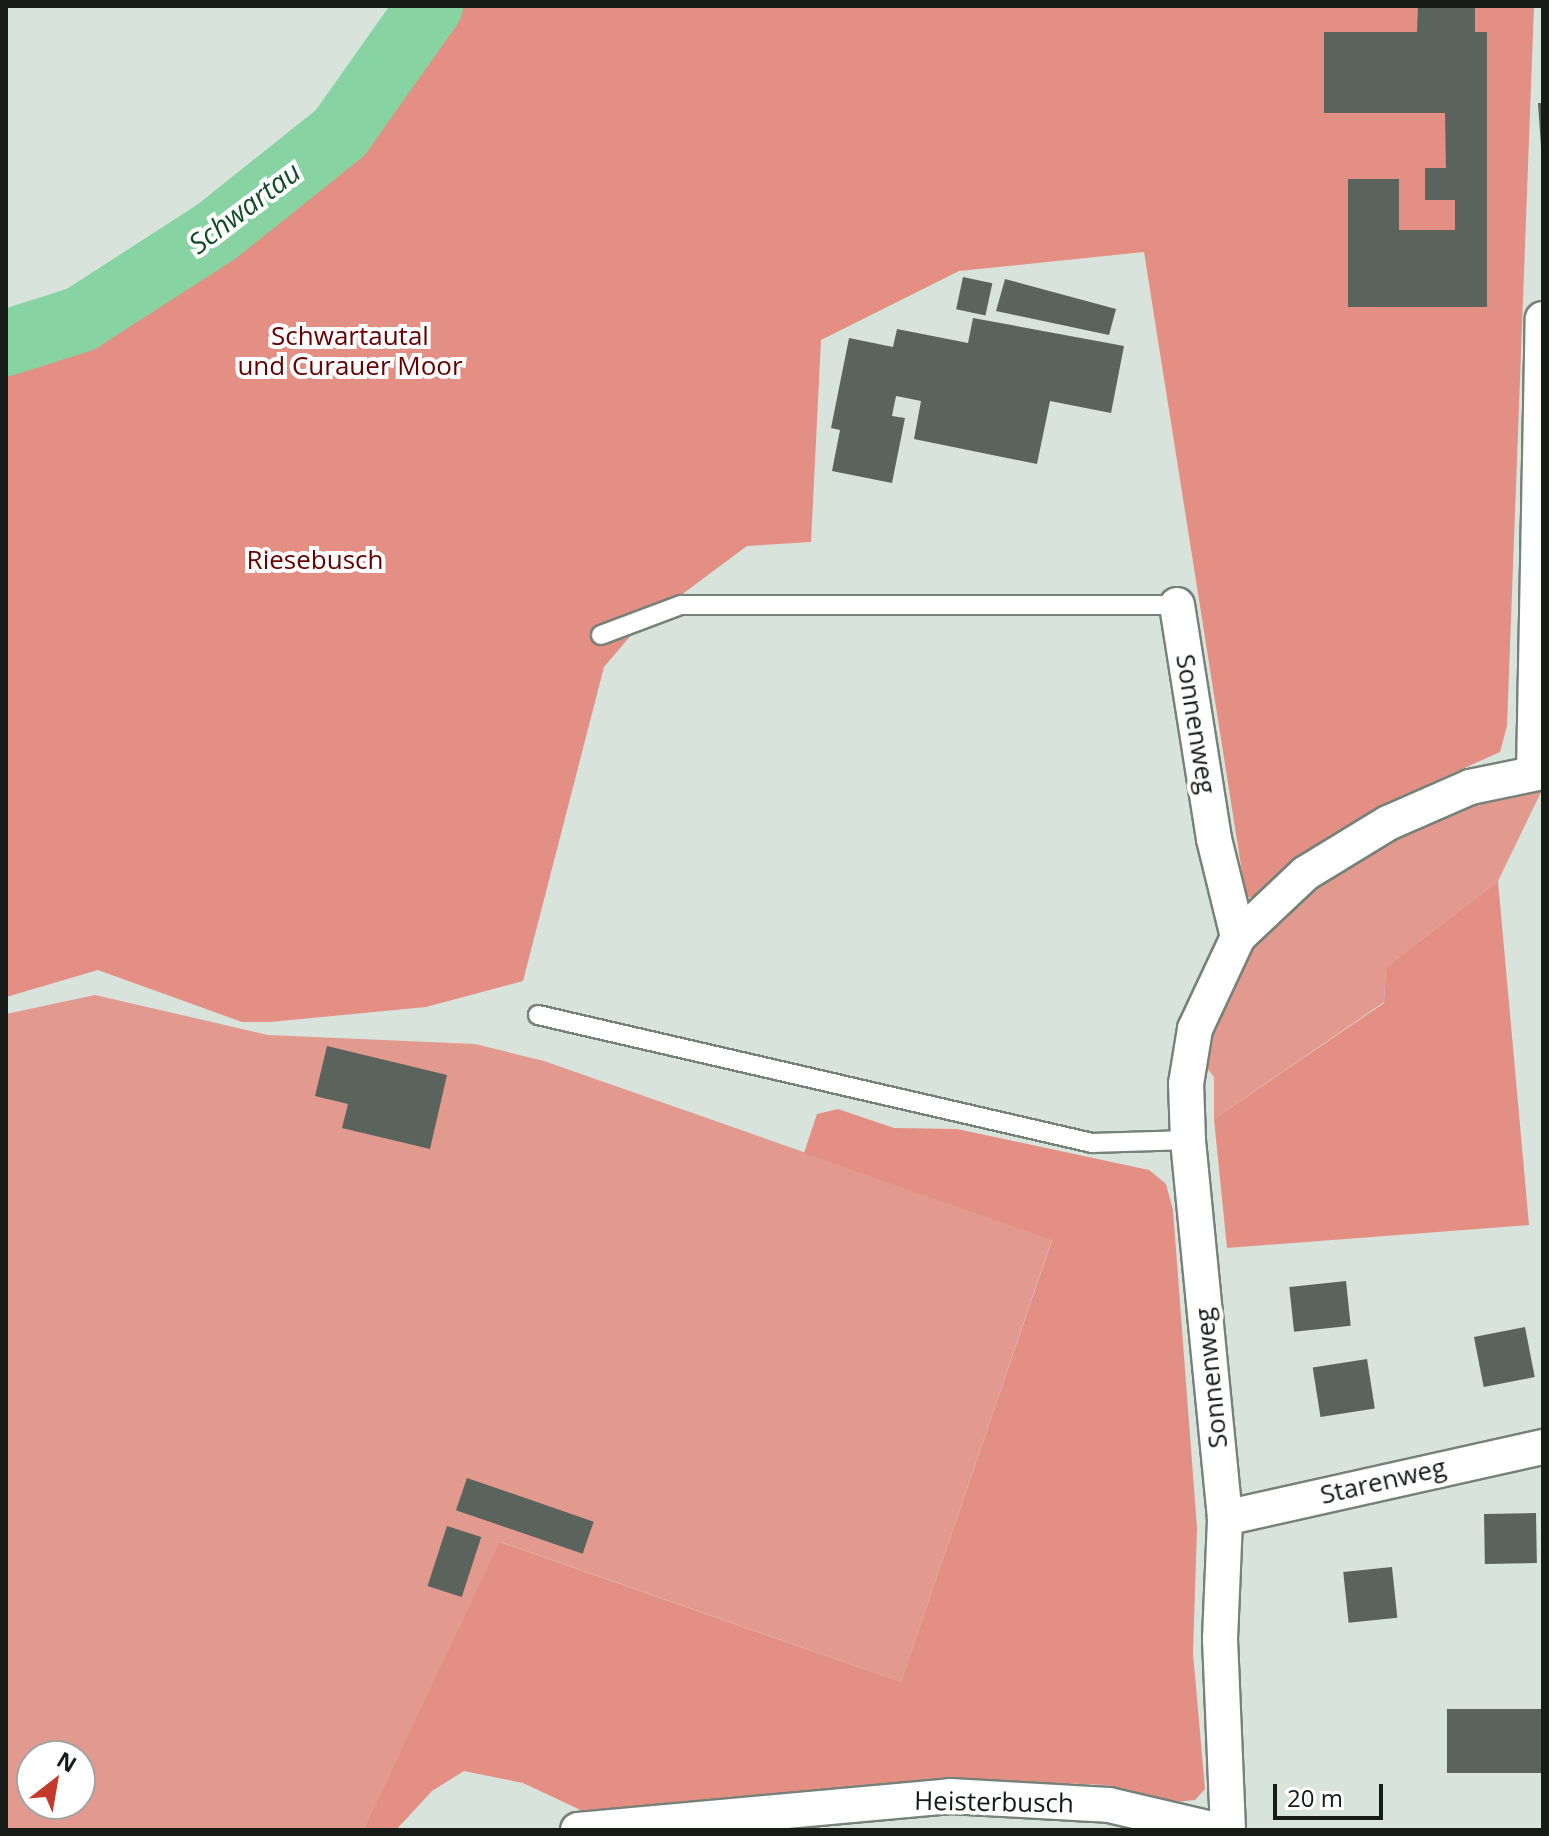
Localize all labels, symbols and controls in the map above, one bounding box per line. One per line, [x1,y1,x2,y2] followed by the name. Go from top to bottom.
[182,154,306,260] water label: Schwartau
[237,320,463,382] park label: Schwartautal und Curauer Moor
[247,544,383,576] park label: Riesebusch
[1170,652,1222,796] street label: Sonnenweg
[1188,1306,1234,1450] street label: Sonnenweg
[1317,1451,1449,1511] street label: Starenweg
[16,1740,96,1820] north arrow
[52,1744,83,1779] text: N
[1277,1768,1387,1818] scale bar
[1287,1781,1343,1814] text: 20 m
[914,1785,1074,1819] street label: Heisterbusch

